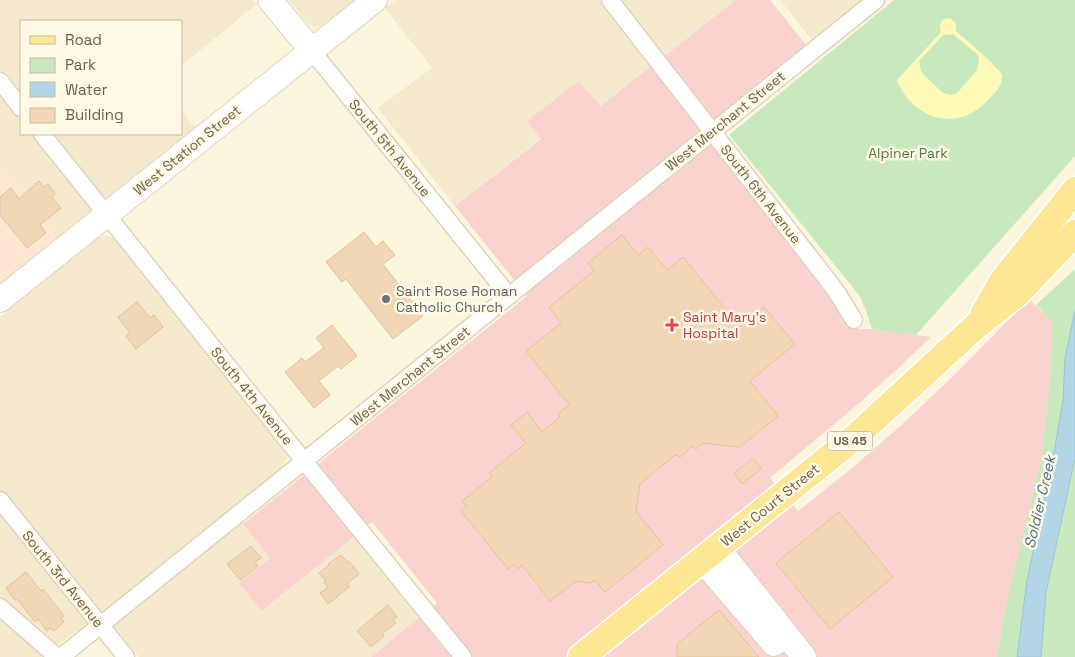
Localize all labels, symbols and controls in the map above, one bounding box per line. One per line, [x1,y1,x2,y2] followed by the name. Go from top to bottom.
[20,20,182,135] legend
[65,30,102,49] text: Road
[65,55,96,74] text: Park
[661,67,789,175] street label: West Merchant Street
[65,80,108,99] text: Water
[345,95,435,201] street label: South 5th Avenue
[129,101,245,199] street label: West Station Street
[65,105,124,124] text: Building
[717,141,805,247] street label: South 6th Avenue
[868,144,948,162] park label: Alpiner Park
[396,282,517,316] place label: Saint Rose Roman Catholic Church
[380,293,392,305] marker: Saint Rose Roman Catholic Church
[683,308,766,342] place label: Saint Mary's Hospital
[665,318,679,332] marker: Saint Mary's Hospital
[346,322,474,430] street label: West Merchant Street
[207,343,297,449] street label: South 4th Avenue
[828,432,872,451] road number: US 45
[1020,452,1060,550] water label: Soldier Creek
[717,460,823,550] street label: West Court Street
[18,527,108,631] street label: South 3rd Avenue

